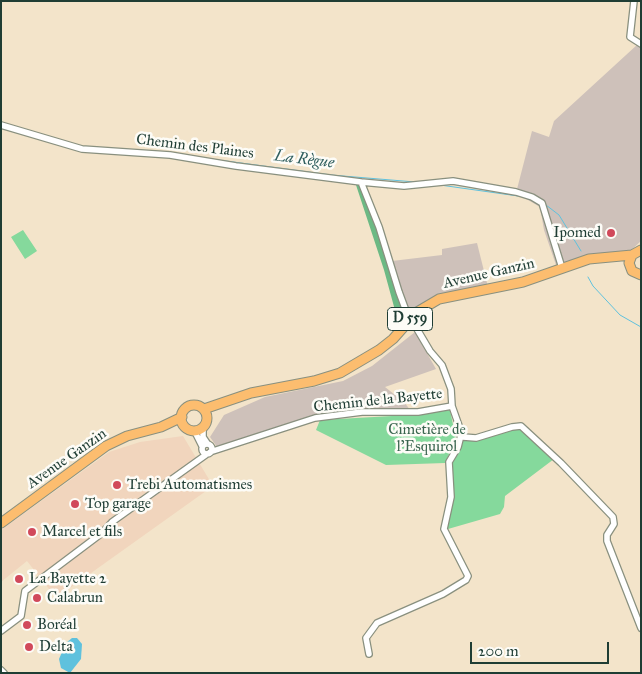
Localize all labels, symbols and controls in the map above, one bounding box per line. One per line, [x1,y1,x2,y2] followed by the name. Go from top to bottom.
[135,131,255,163] street label: Chemin des Plaines
[273,147,335,173] water label: La Règue
[553,224,601,242] place label: Ipomed
[605,227,617,239] marker: Ipomed
[442,255,536,293] street label: Avenue Ganzin
[388,308,432,330] road number: D 559
[313,385,443,417] street label: Chemin de la Bayette
[388,421,466,456] park label: Cimetière de l'Esquirol
[24,425,110,493] street label: Avenue Ganzin
[127,476,252,494] place label: Trebi Automatismes
[111,479,123,491] marker: Trebi Automatismes
[85,495,151,513] place label: Top garage
[69,498,81,510] marker: Top garage
[42,523,122,541] place label: Marcel et fils
[26,526,38,538] marker: Marcel et fils
[29,570,106,588] place label: La Bayette 2
[13,573,25,585] marker: La Bayette 2
[47,589,103,607] place label: Calabrun
[31,592,43,604] marker: Calabrun
[37,616,77,634] place label: Boréal
[21,619,33,631] marker: Boréal
[472,632,611,664] scale bar
[39,638,73,656] place label: Delta
[23,641,35,653] marker: Delta
[478,642,519,660] text: 200 m

